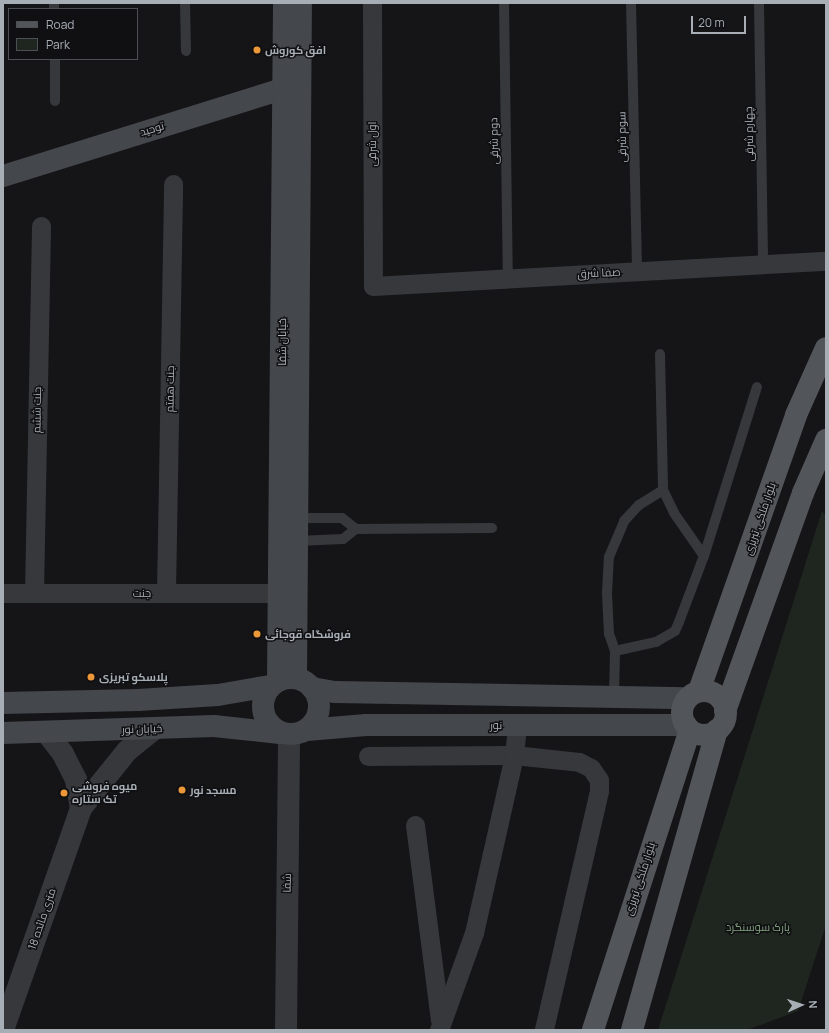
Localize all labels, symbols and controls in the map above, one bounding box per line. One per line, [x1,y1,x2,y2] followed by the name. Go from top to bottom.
[8,8,138,60] legend
[693,8,748,34] scale bar
[698,14,725,31] text: 20 m
[46,16,74,33] text: Road
[46,36,70,53] text: Park
[265,43,326,57] place label: افق کوروش
[252,45,262,55] marker: افق کوروش
[742,106,756,162] street label: چهارم شرقی
[615,111,629,163] street label: سوم شرقی
[487,117,501,165] street label: دوم شرقی
[138,119,166,139] street label: توحید
[365,122,379,166] street label: اول شرقی
[577,265,621,281] street label: صفا شرق
[275,318,289,366] street label: خیابان شفا
[163,365,177,413] street label: جنت هفتم
[30,387,44,433] street label: جنت ششم
[741,481,779,557] street label: بلوار ملکى تبریزى
[133,586,151,600] street label: جنت
[265,627,351,641] place label: فروشگاه قوجائی
[252,629,262,639] marker: فروشگاه قوجائی
[99,670,168,684] place label: پلاسکو تبریزی
[86,672,96,682] marker: پلاسکو تبریزی
[490,718,502,732] street label: نور
[122,722,162,736] street label: خیابان نور
[72,780,137,806] place label: میوه فروشی تک ستاره
[190,783,237,797] place label: مسجد نور
[177,785,187,795] marker: مسجد نور
[59,788,69,798] marker: میوه فروشی تک ستاره
[622,841,658,917] street label: بلوار ملکى تبریزى
[280,873,294,893] street label: شفا
[25,887,59,951] street label: 18 متری مائده
[726,920,790,934] park label: پارک سوسنگرد
[781,985,821,1025] north arrow
[806,1000,821,1009] text: N

